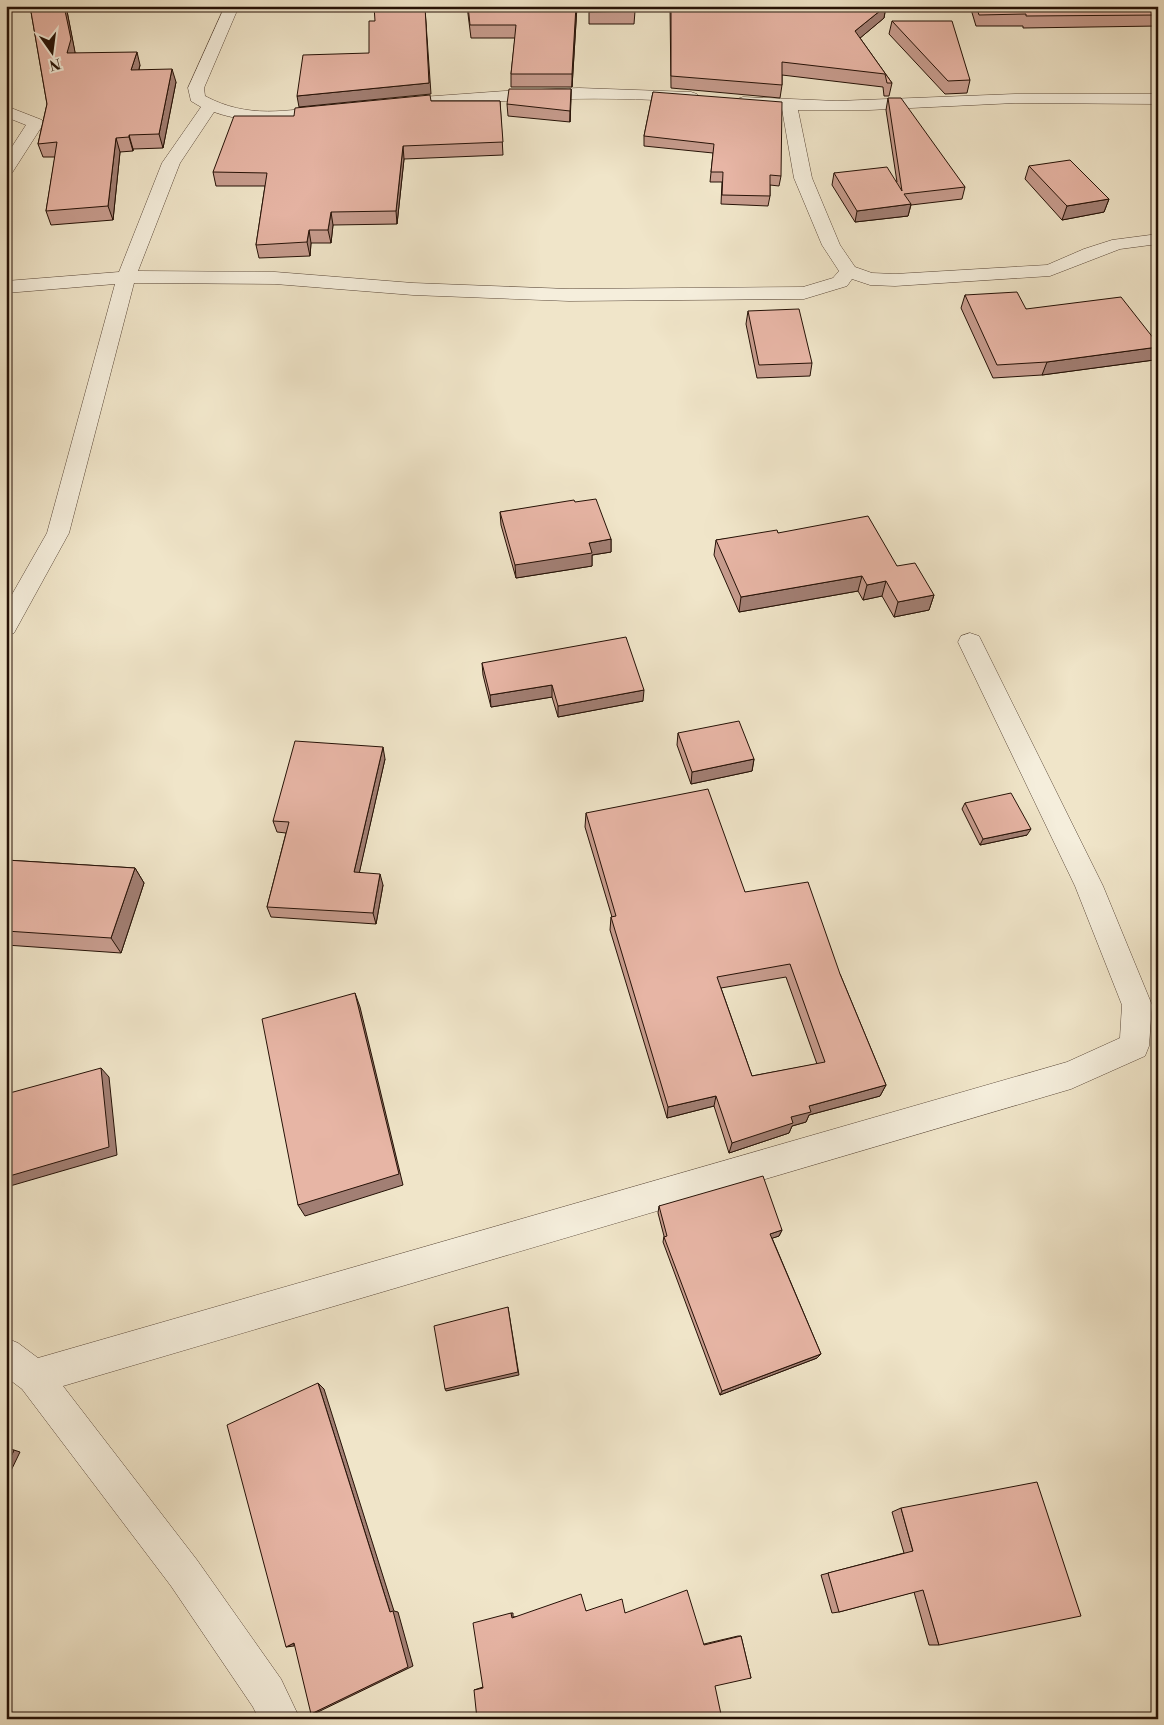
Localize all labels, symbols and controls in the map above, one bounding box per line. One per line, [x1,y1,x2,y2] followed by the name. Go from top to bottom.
[28,28,78,78] north arrow
[47,54,62,74] text: N

